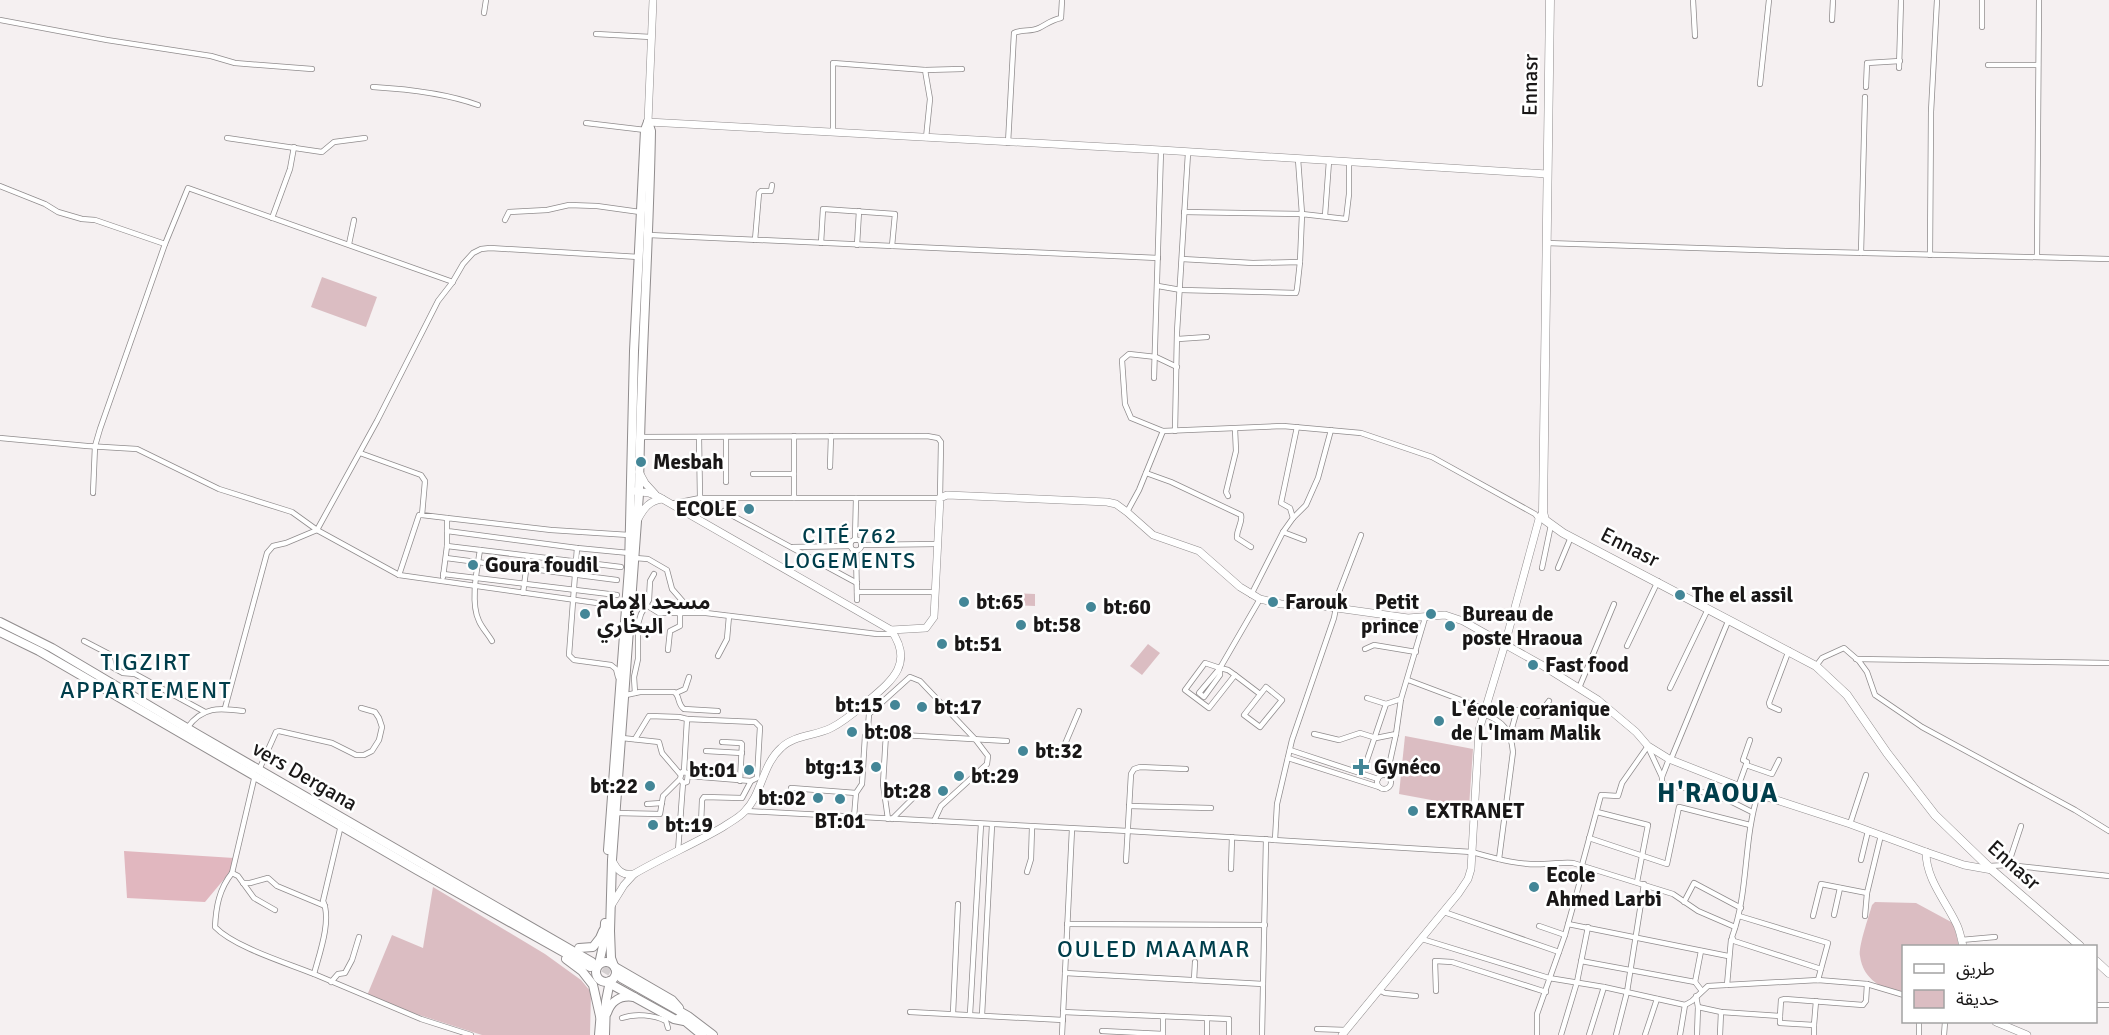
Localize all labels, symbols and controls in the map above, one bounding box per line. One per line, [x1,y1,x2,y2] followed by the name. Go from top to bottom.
[1516,53,1544,116] street label: Ennasr
[653,449,724,475] place label: Mesbah
[634,455,648,469] marker: Mesbah
[675,496,737,522] place label: ECOLE
[742,502,756,516] marker: ECOLE
[1596,521,1664,573] street label: Ennasr
[783,522,917,574] district label: CITÉ 762 LOGEMENTS
[485,552,599,578] place label: Goura foudil
[466,558,480,572] marker: Goura foudil
[1692,582,1793,608] place label: The el assil
[1673,588,1687,602] marker: The el assil
[597,589,710,643] place label: مسجد الإمام البخاري
[976,589,1024,615] place label: bt:65
[1285,589,1348,615] place label: Farouk
[1361,589,1419,639] place label: Petit prince
[1103,594,1151,620] place label: bt:60
[957,595,971,609] marker: bt:65
[1266,595,1280,609] marker: Farouk
[1084,600,1098,614] marker: bt:60
[1462,601,1583,651] place label: Bureau de poste Hraoua
[578,607,592,621] marker: مسجد الإمام البخاري
[1424,607,1438,621] marker: Petit prince
[1033,612,1081,638] place label: bt:58
[1014,618,1028,632] marker: bt:58
[1443,619,1457,633] marker: Bureau de poste Hraoua
[954,631,1002,657] place label: bt:51
[935,637,949,651] marker: bt:51
[60,647,232,705] district label: TIGZIRT APPARTEMENT
[1545,652,1629,678] place label: Fast food
[1526,658,1540,672] marker: Fast food
[835,692,883,718] place label: bt:15
[934,694,982,720] place label: bt:17
[1451,696,1610,746] place label: L'école coranique de L'Imam Malik
[888,698,902,712] marker: bt:15
[915,700,929,714] marker: bt:17
[1432,714,1446,728] marker: L'école coranique de L'Imam Malik
[864,719,912,745] place label: bt:08
[845,725,859,739] marker: bt:08
[248,736,362,816] street label: vers Dergana
[1035,738,1083,764] place label: bt:32
[1016,744,1030,758] marker: bt:32
[805,754,864,780] place label: btg:13
[1374,754,1441,780] place label: Gynéco
[689,757,737,783] place label: bt:01
[1352,758,1370,776] marker: Gynéco
[869,760,883,774] marker: btg:13
[742,763,756,777] marker: bt:01
[971,763,1019,789] place label: bt:29
[952,769,966,783] marker: bt:29
[590,773,638,799] place label: bt:22
[1657,777,1779,810] district label: H'RAOUA
[883,778,931,804] place label: bt:28
[643,779,657,793] marker: bt:22
[936,784,950,798] marker: bt:28
[758,785,806,811] place label: bt:02
[811,791,825,805] marker: bt:02
[833,792,847,806] marker: BT:01
[1425,798,1525,824] place label: EXTRANET
[1406,804,1420,818] marker: EXTRANET
[814,808,866,834] place label: BT:01
[665,812,713,838] place label: bt:19
[646,818,660,832] marker: bt:19
[1982,834,2046,896] street label: Ennasr
[1546,862,1662,912] place label: Ecole Ahmed Larbi
[1527,880,1541,894] marker: Ecole Ahmed Larbi
[1057,934,1251,964] district label: OULED MAAMAR
[1902,945,2097,1023] legend
[1956,958,1995,980] text: طريق
[1956,988,1999,1010] text: حديقة

